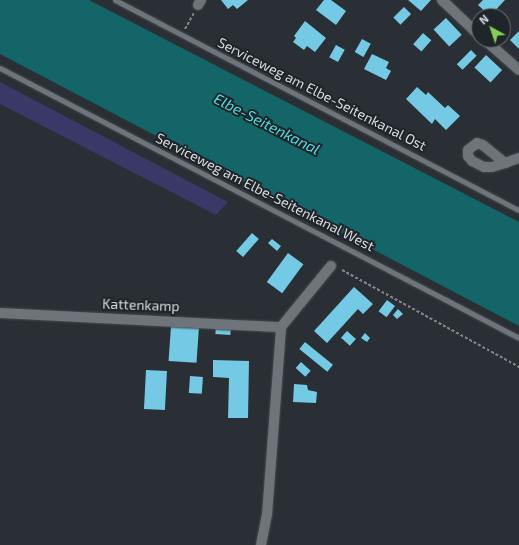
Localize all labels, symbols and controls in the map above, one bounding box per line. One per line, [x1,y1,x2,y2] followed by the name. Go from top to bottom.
[471,8,511,48] north arrow
[476,12,491,27] text: N
[215,34,429,154] street label: Serviceweg am Elbe-Seitenkanal Ost
[211,90,323,158] water label: Elbe-Seitenkanal
[153,129,377,255] street label: Serviceweg am Elbe-Seitenkanal West
[102,295,180,315] street label: Kattenkamp

